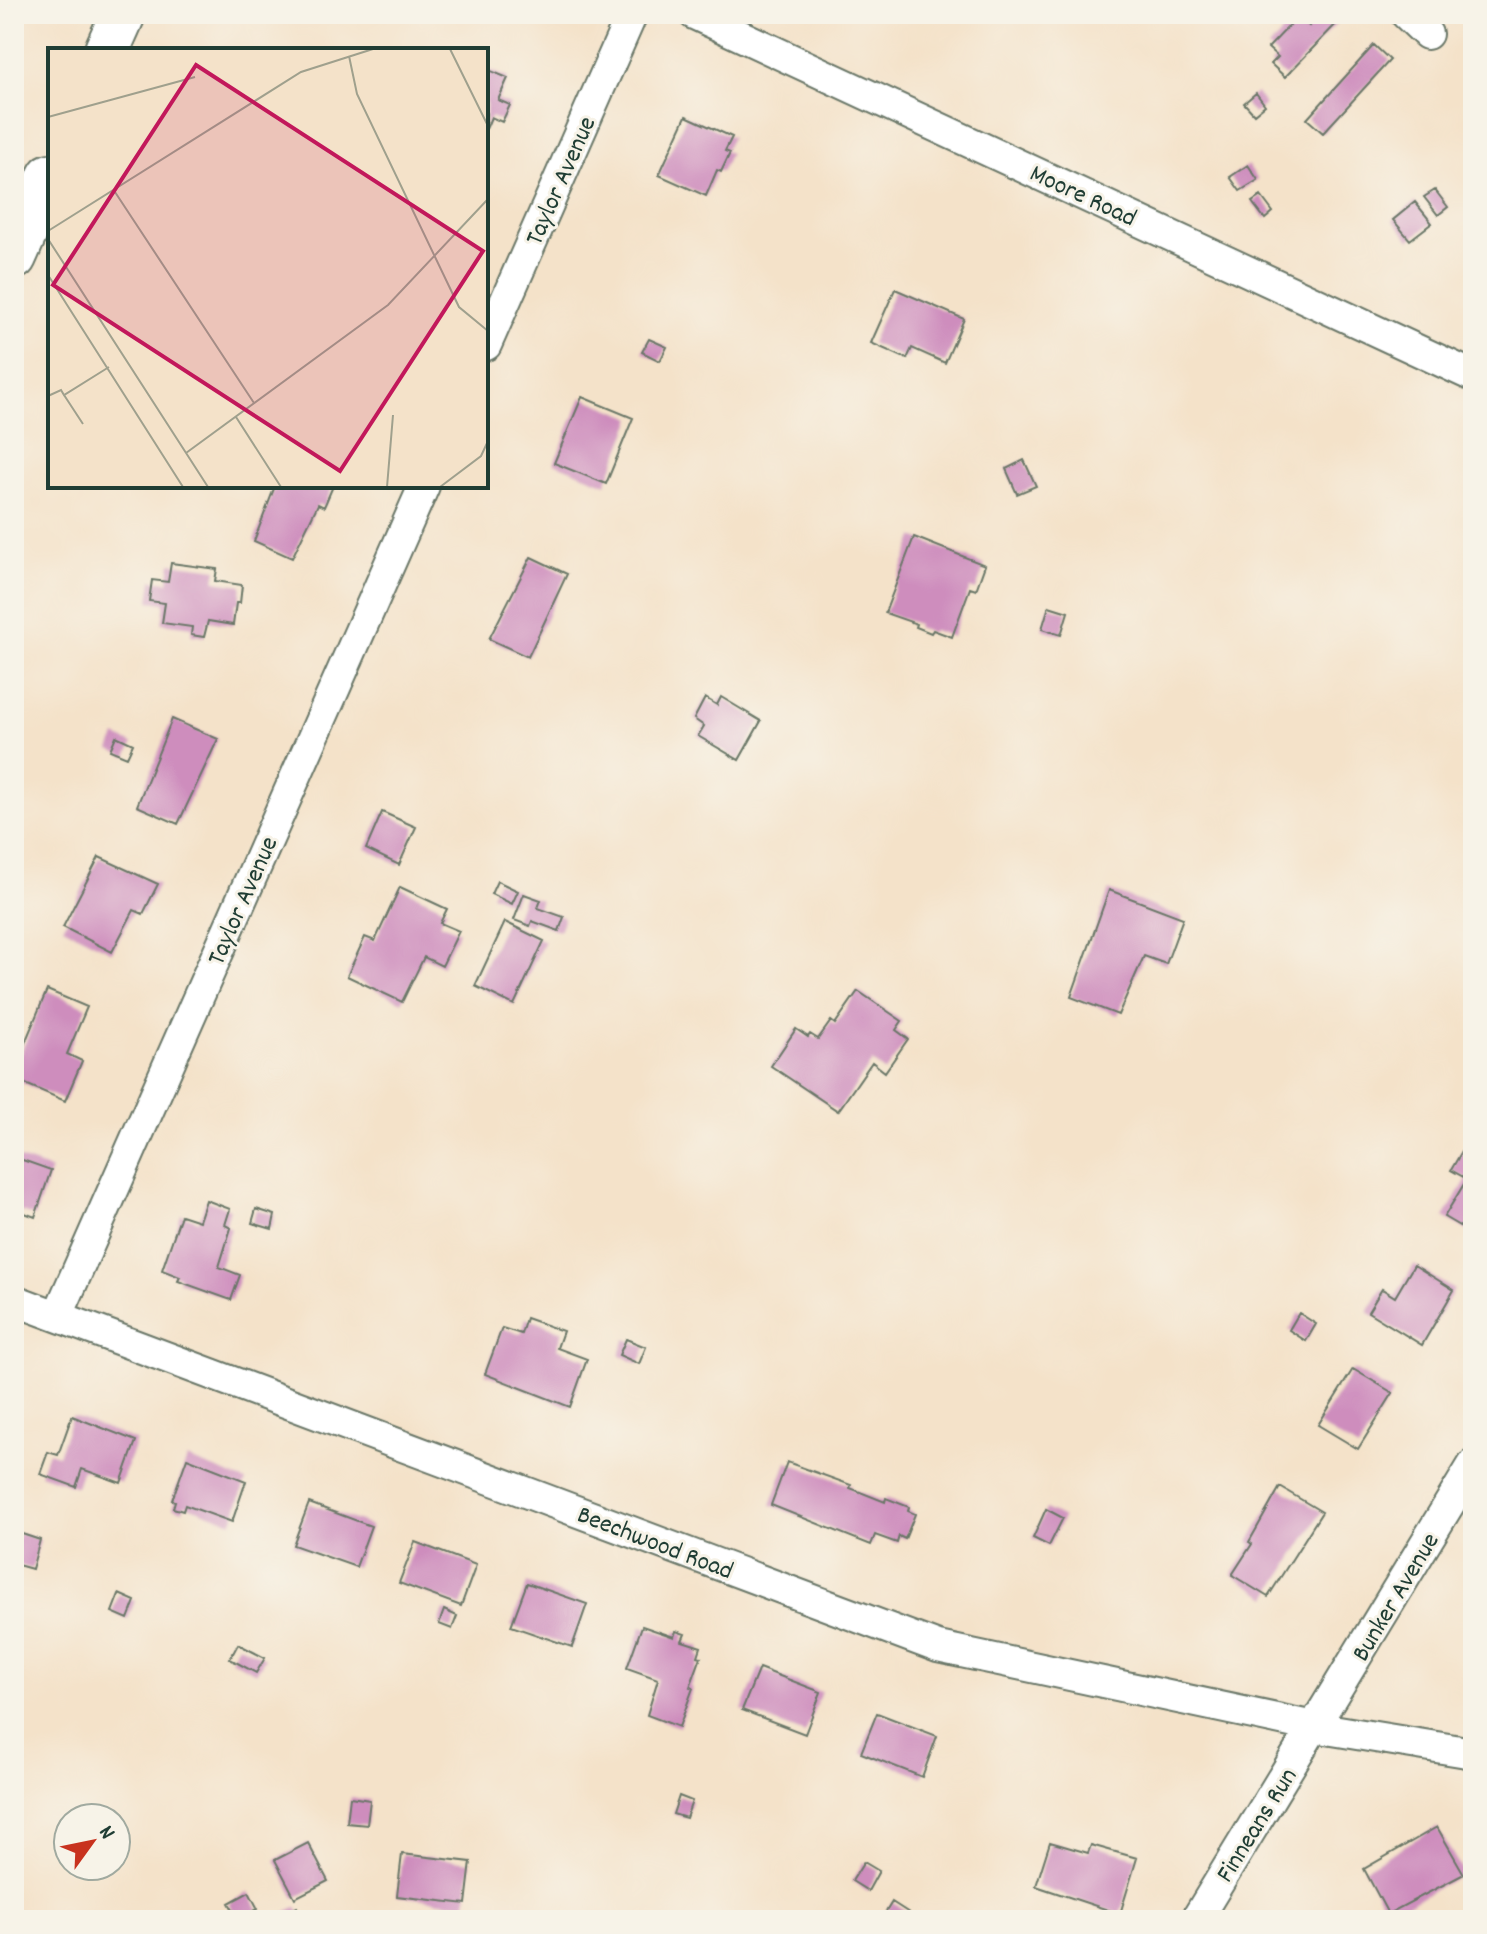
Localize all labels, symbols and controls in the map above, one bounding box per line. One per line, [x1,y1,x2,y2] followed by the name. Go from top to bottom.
[48,48,488,488] inset map
[517,111,607,252] street label: Taylor Avenue
[1023,156,1142,238] street label: Moore Road
[199,831,289,972] street label: Taylor Avenue
[571,1498,738,1591] street label: Beechwood Road
[1344,1526,1450,1669] street label: Bunker Avenue
[1208,1761,1308,1890] street label: Finneans Run
[52,1802,132,1882] north arrow
[90,1820,122,1846] text: N

